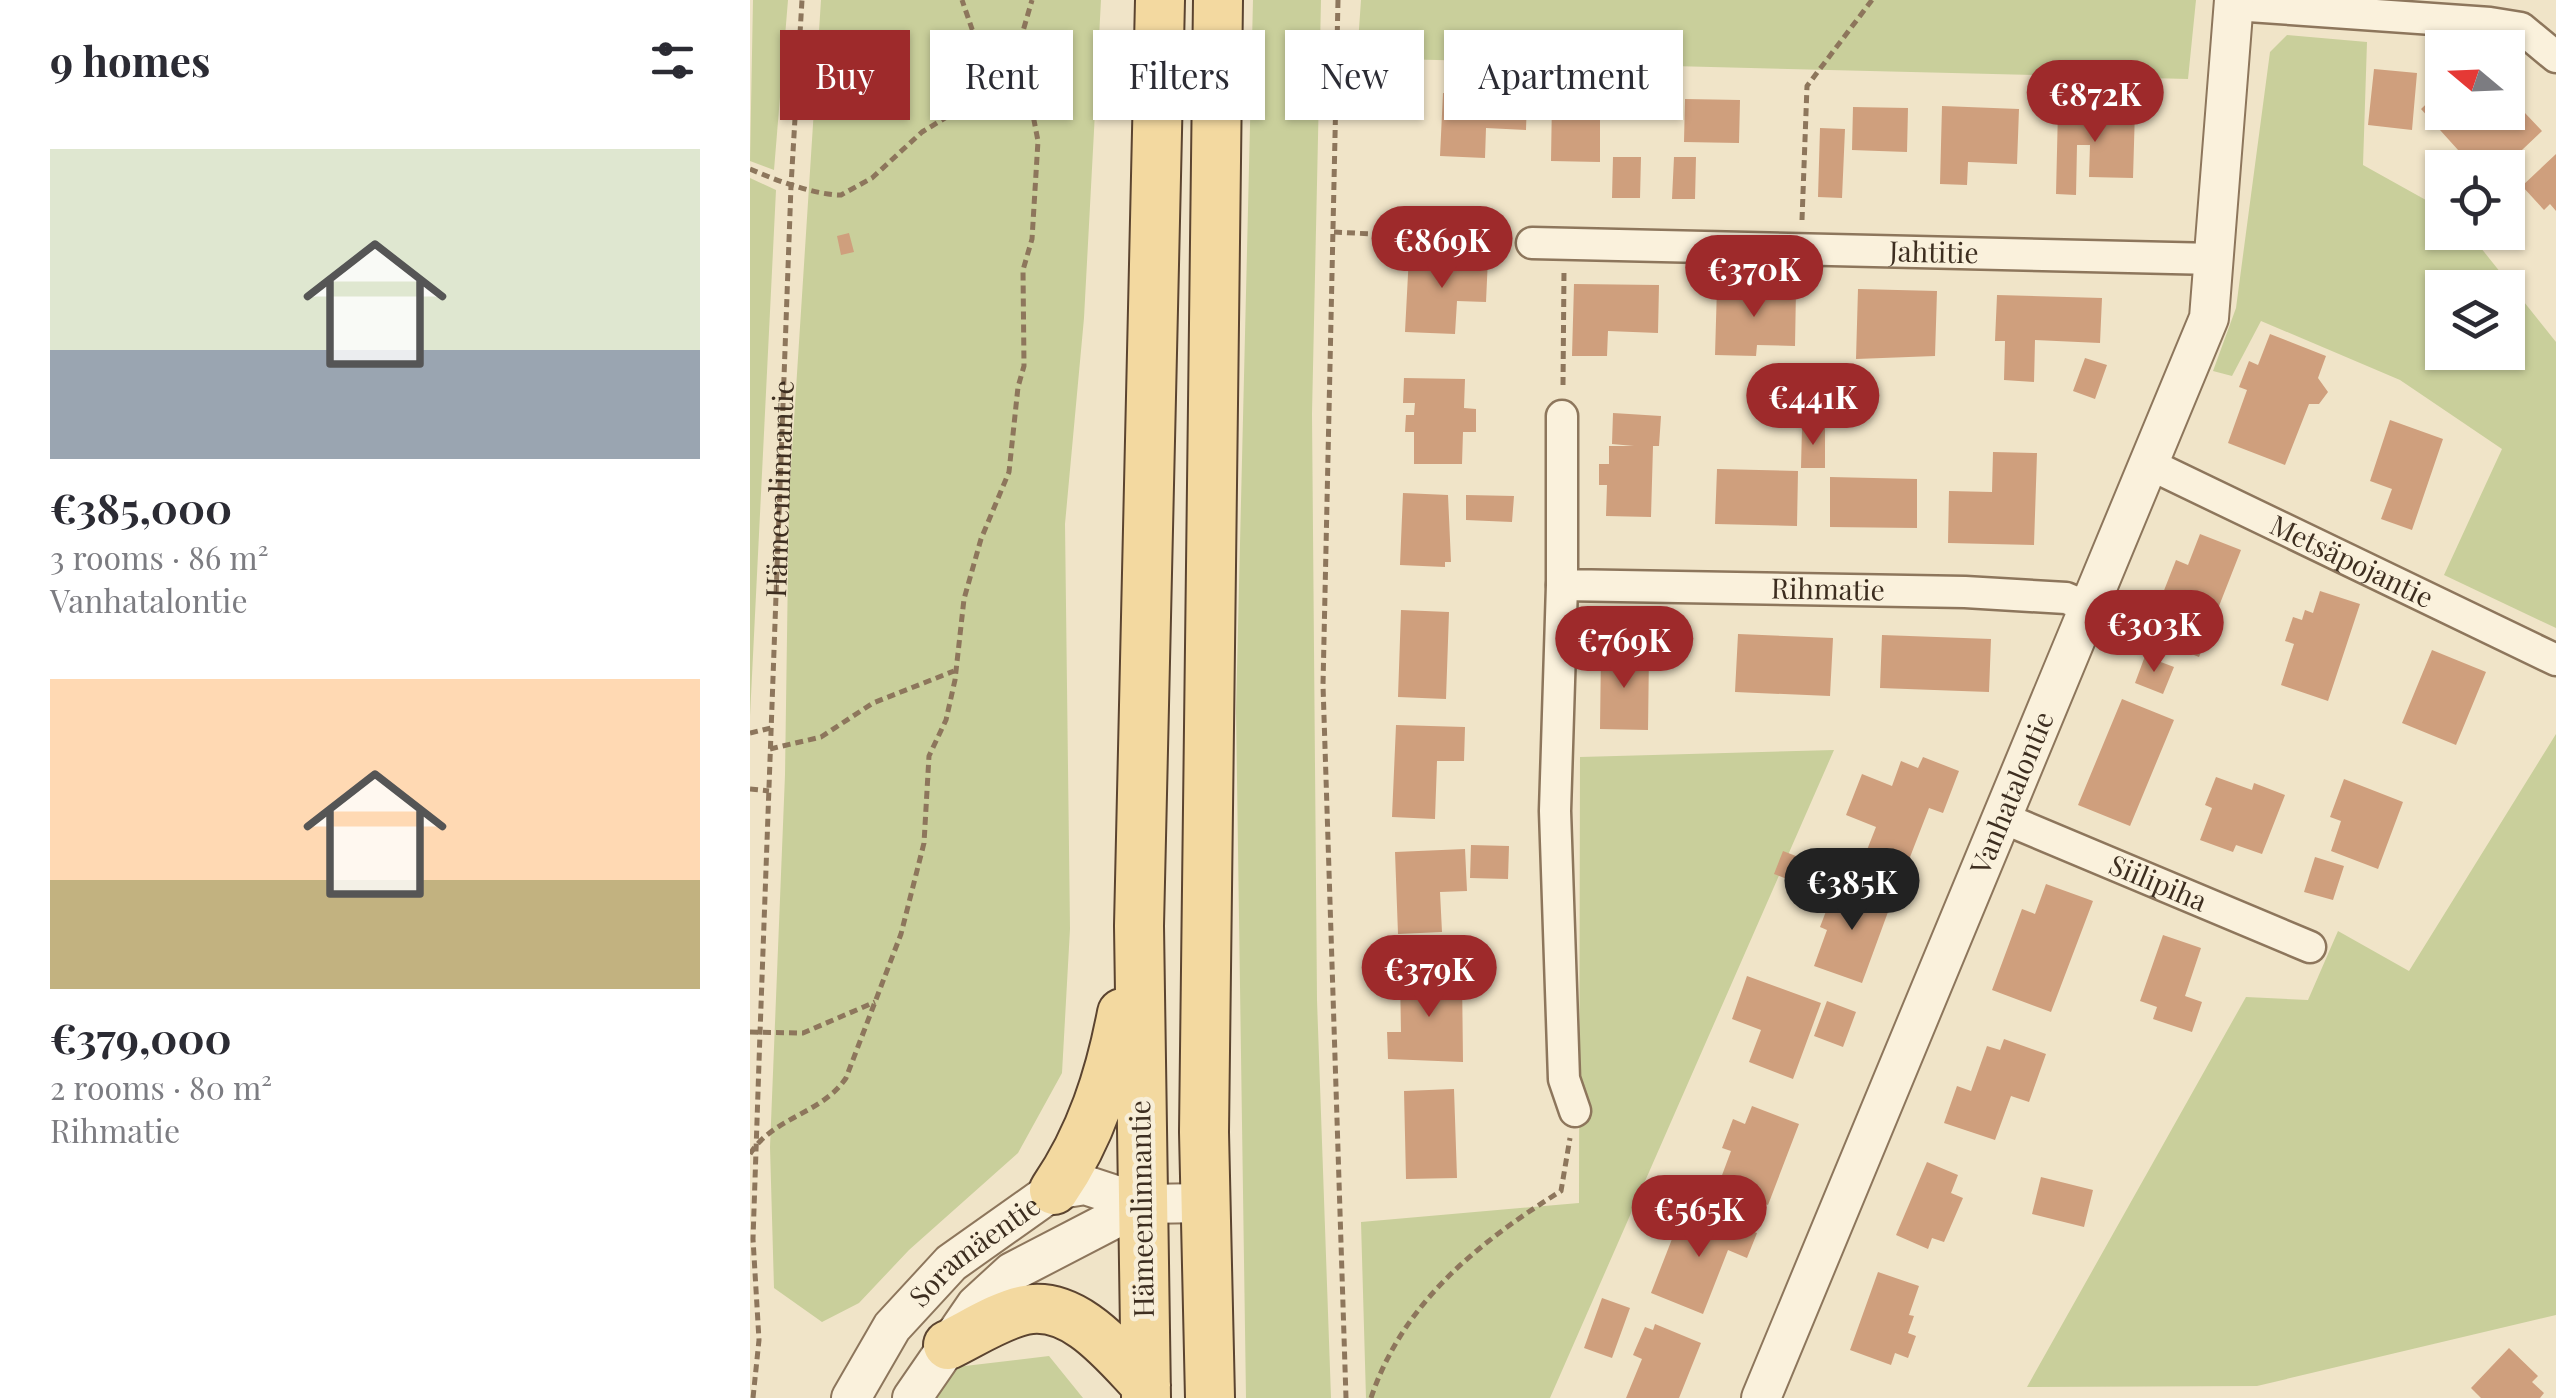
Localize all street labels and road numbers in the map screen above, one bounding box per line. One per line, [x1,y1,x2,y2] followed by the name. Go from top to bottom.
[1888,231,1979,270] street label: Jahtitie
[756,380,801,598] street label: Hämeenlinnantie
[2265,505,2440,615] street label: Metsäpojantie
[1771,569,1885,608] street label: Rihmatie
[1960,705,2061,880] street label: Vanhatalontie
[2104,845,2213,919] street label: Siilipiha
[1120,1100,1161,1318] street label: Hämeenlinnantie
[900,1186,1047,1314] street label: Soramäentie

